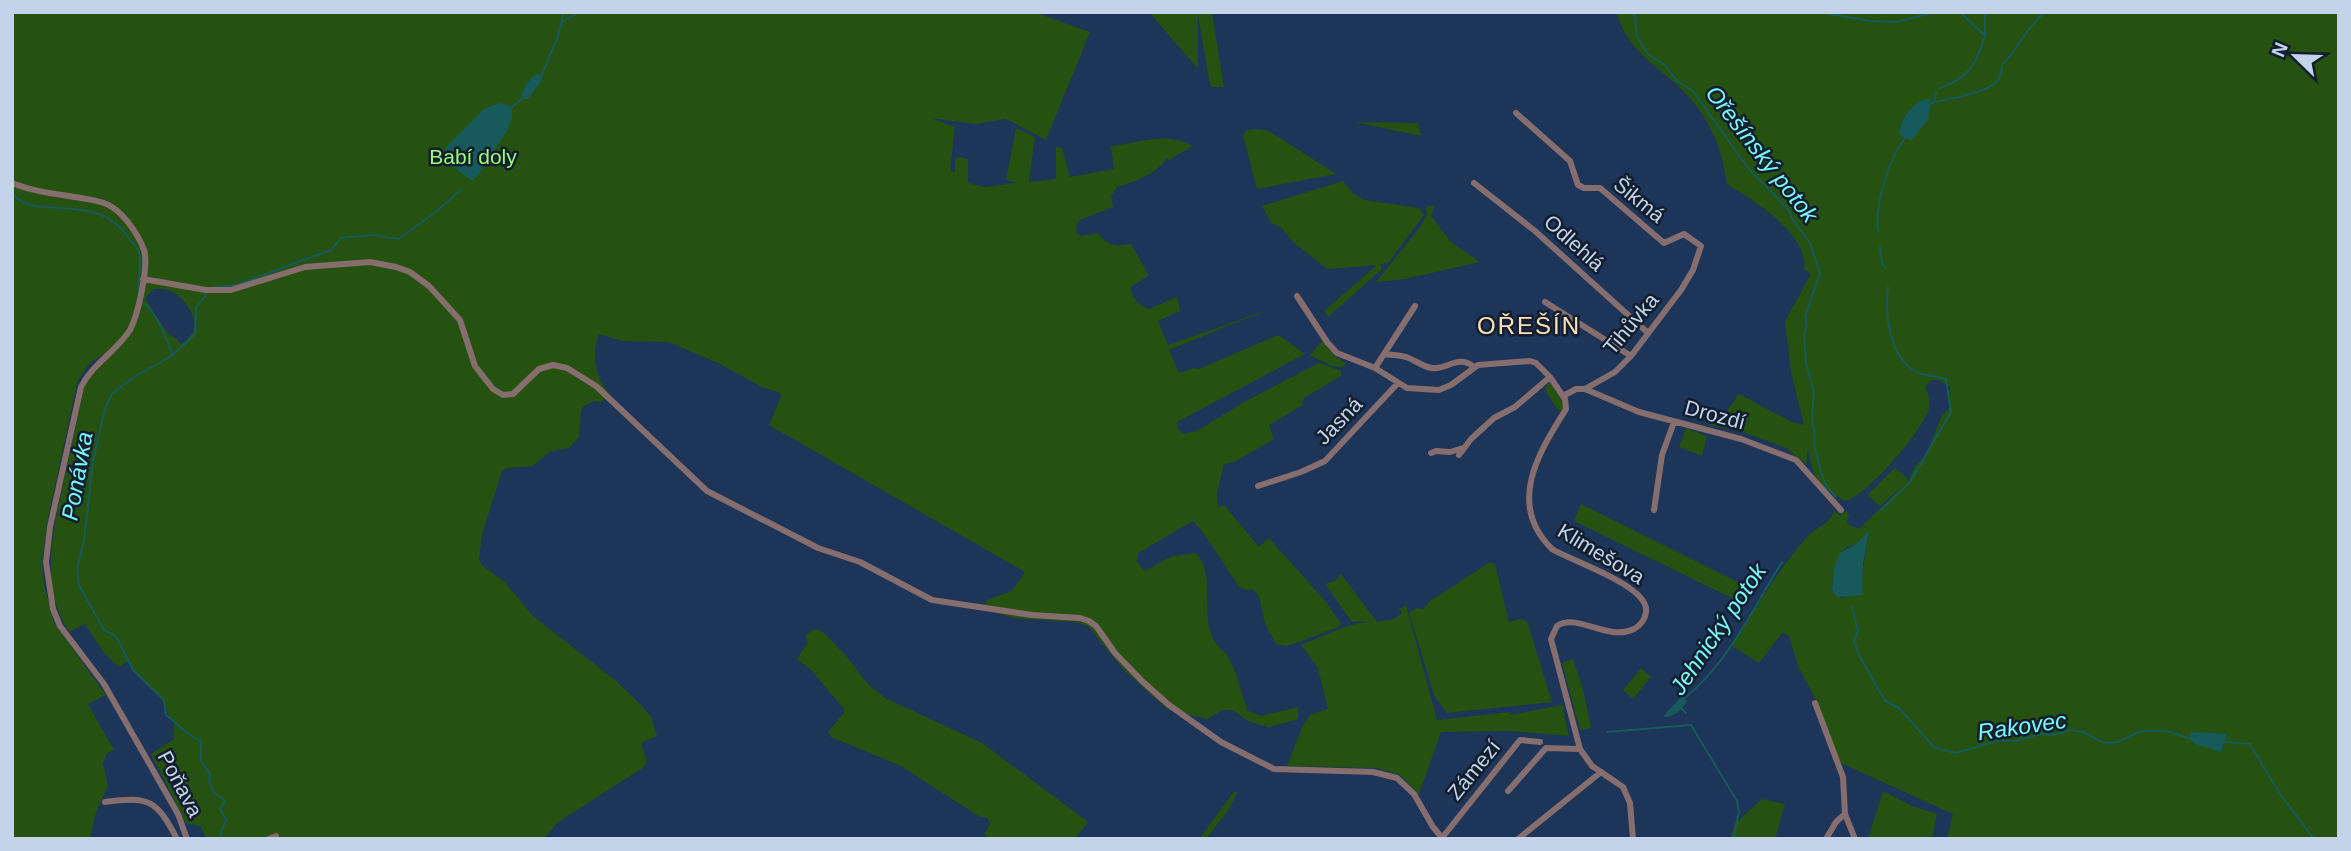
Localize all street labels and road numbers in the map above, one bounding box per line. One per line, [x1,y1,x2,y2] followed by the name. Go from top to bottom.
[1609,172,1669,227] street label: Šikmá
[1540,210,1609,276] street label: Odlehlá
[1598,288,1663,359] street label: Tihůvka
[1311,392,1367,449] street label: Jasná
[1682,395,1748,434] street label: Drozdí
[1554,519,1649,589] street label: Klimešova
[1443,735,1505,804] street label: Zámezí
[154,747,207,821] street label: Poňava

